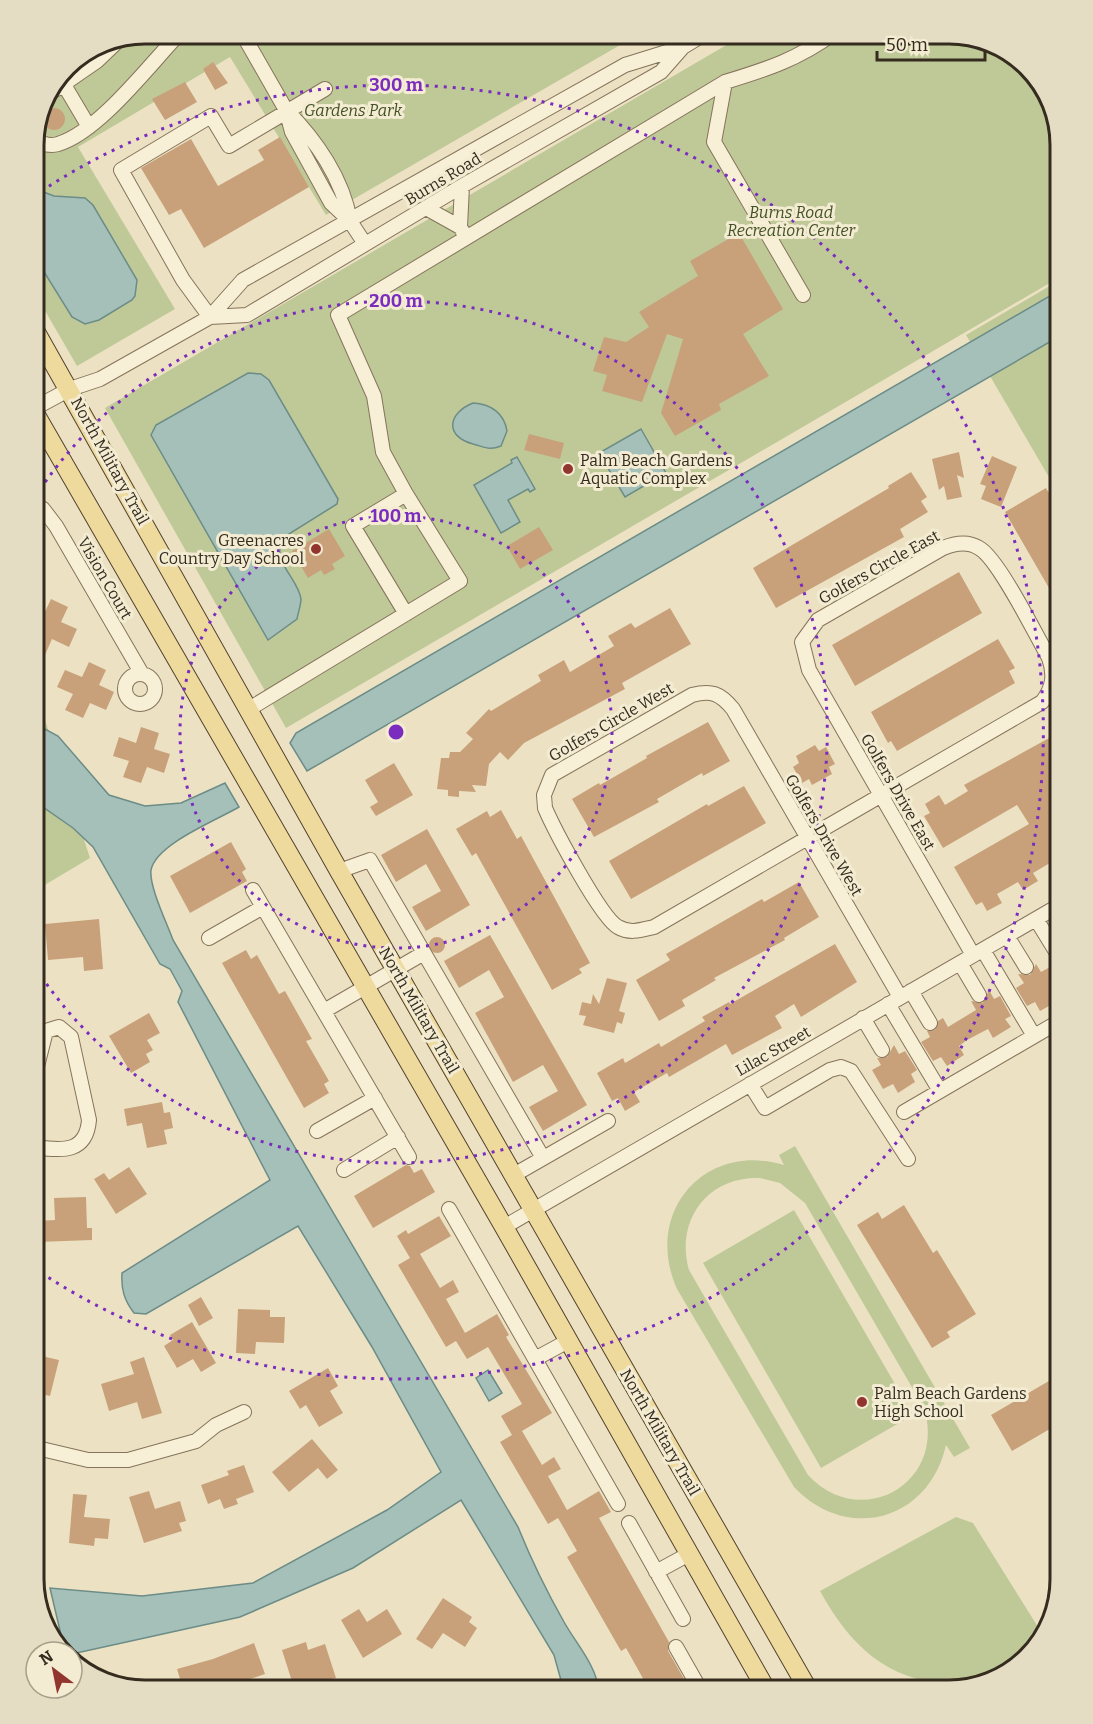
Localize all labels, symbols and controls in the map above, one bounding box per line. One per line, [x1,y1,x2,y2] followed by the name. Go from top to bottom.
[877,24,985,62] scale bar
[886,34,928,56] text: 50 m
[369,74,423,96] text: 300 m
[304,101,402,120] park label: Gardens Park
[401,149,485,209] street label: Burns Road
[727,203,856,240] park label: Burns Road Recreation Center
[369,290,423,312] text: 200 m
[67,394,153,528] street label: North Military Trail
[580,451,733,488] place label: Palm Beach Gardens Aquatic Complex
[561,462,575,476] marker: Palm Beach Gardens Aquatic Complex
[370,505,422,527] text: 100 m
[815,526,943,608] street label: Golfers Circle East
[159,531,304,568] place label: Greenacres Country Day School
[74,533,136,623] street label: Vision Court
[309,542,323,556] marker: Greenacres Country Day School
[545,679,677,765] street label: Golfers Circle West
[386,722,406,742] centre of rings
[857,730,939,854] street label: Golfers Drive East
[781,771,867,899] street label: Golfers Drive West
[375,943,463,1077] street label: North Military Trail
[732,1022,814,1080] street label: Lilac Street
[616,1365,704,1499] street label: North Military Trail
[874,1384,1027,1421] place label: Palm Beach Gardens High School
[855,1395,869,1409] marker: Palm Beach Gardens High School
[24,1640,84,1700] north arrow
[36,1646,57,1669] text: N

